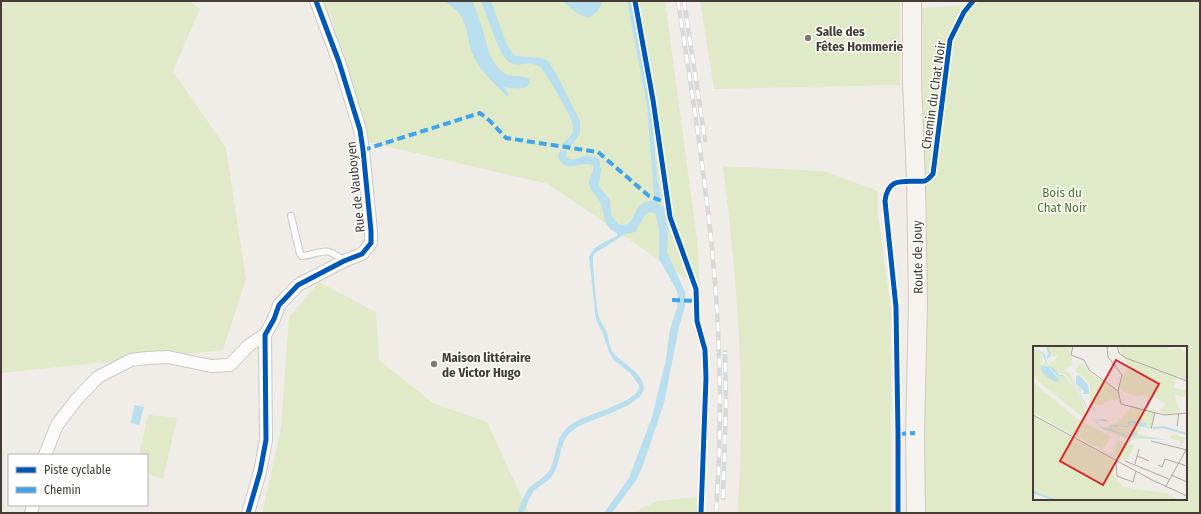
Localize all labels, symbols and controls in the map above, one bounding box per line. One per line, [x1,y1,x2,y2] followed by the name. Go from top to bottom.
[816,24,904,54] place label: Salle des Fêtes Hommerie
[803,33,813,43] marker: Salle des Fêtes Hommerie
[918,39,949,150] street label: Chemin du Chat Noir
[343,141,368,233] street label: Rue de Vauboyen
[1037,185,1087,215] park label: Bois du Chat Noir
[909,220,926,294] street label: Route de Jouy
[1033,346,1187,500] inset map
[442,350,531,380] place label: Maison littéraire de Victor Hugo
[429,359,439,369] marker: Maison littéraire de Victor Hugo
[8,454,148,506] legend
[44,463,111,477] text: Piste cyclable
[44,483,81,497] text: Chemin

